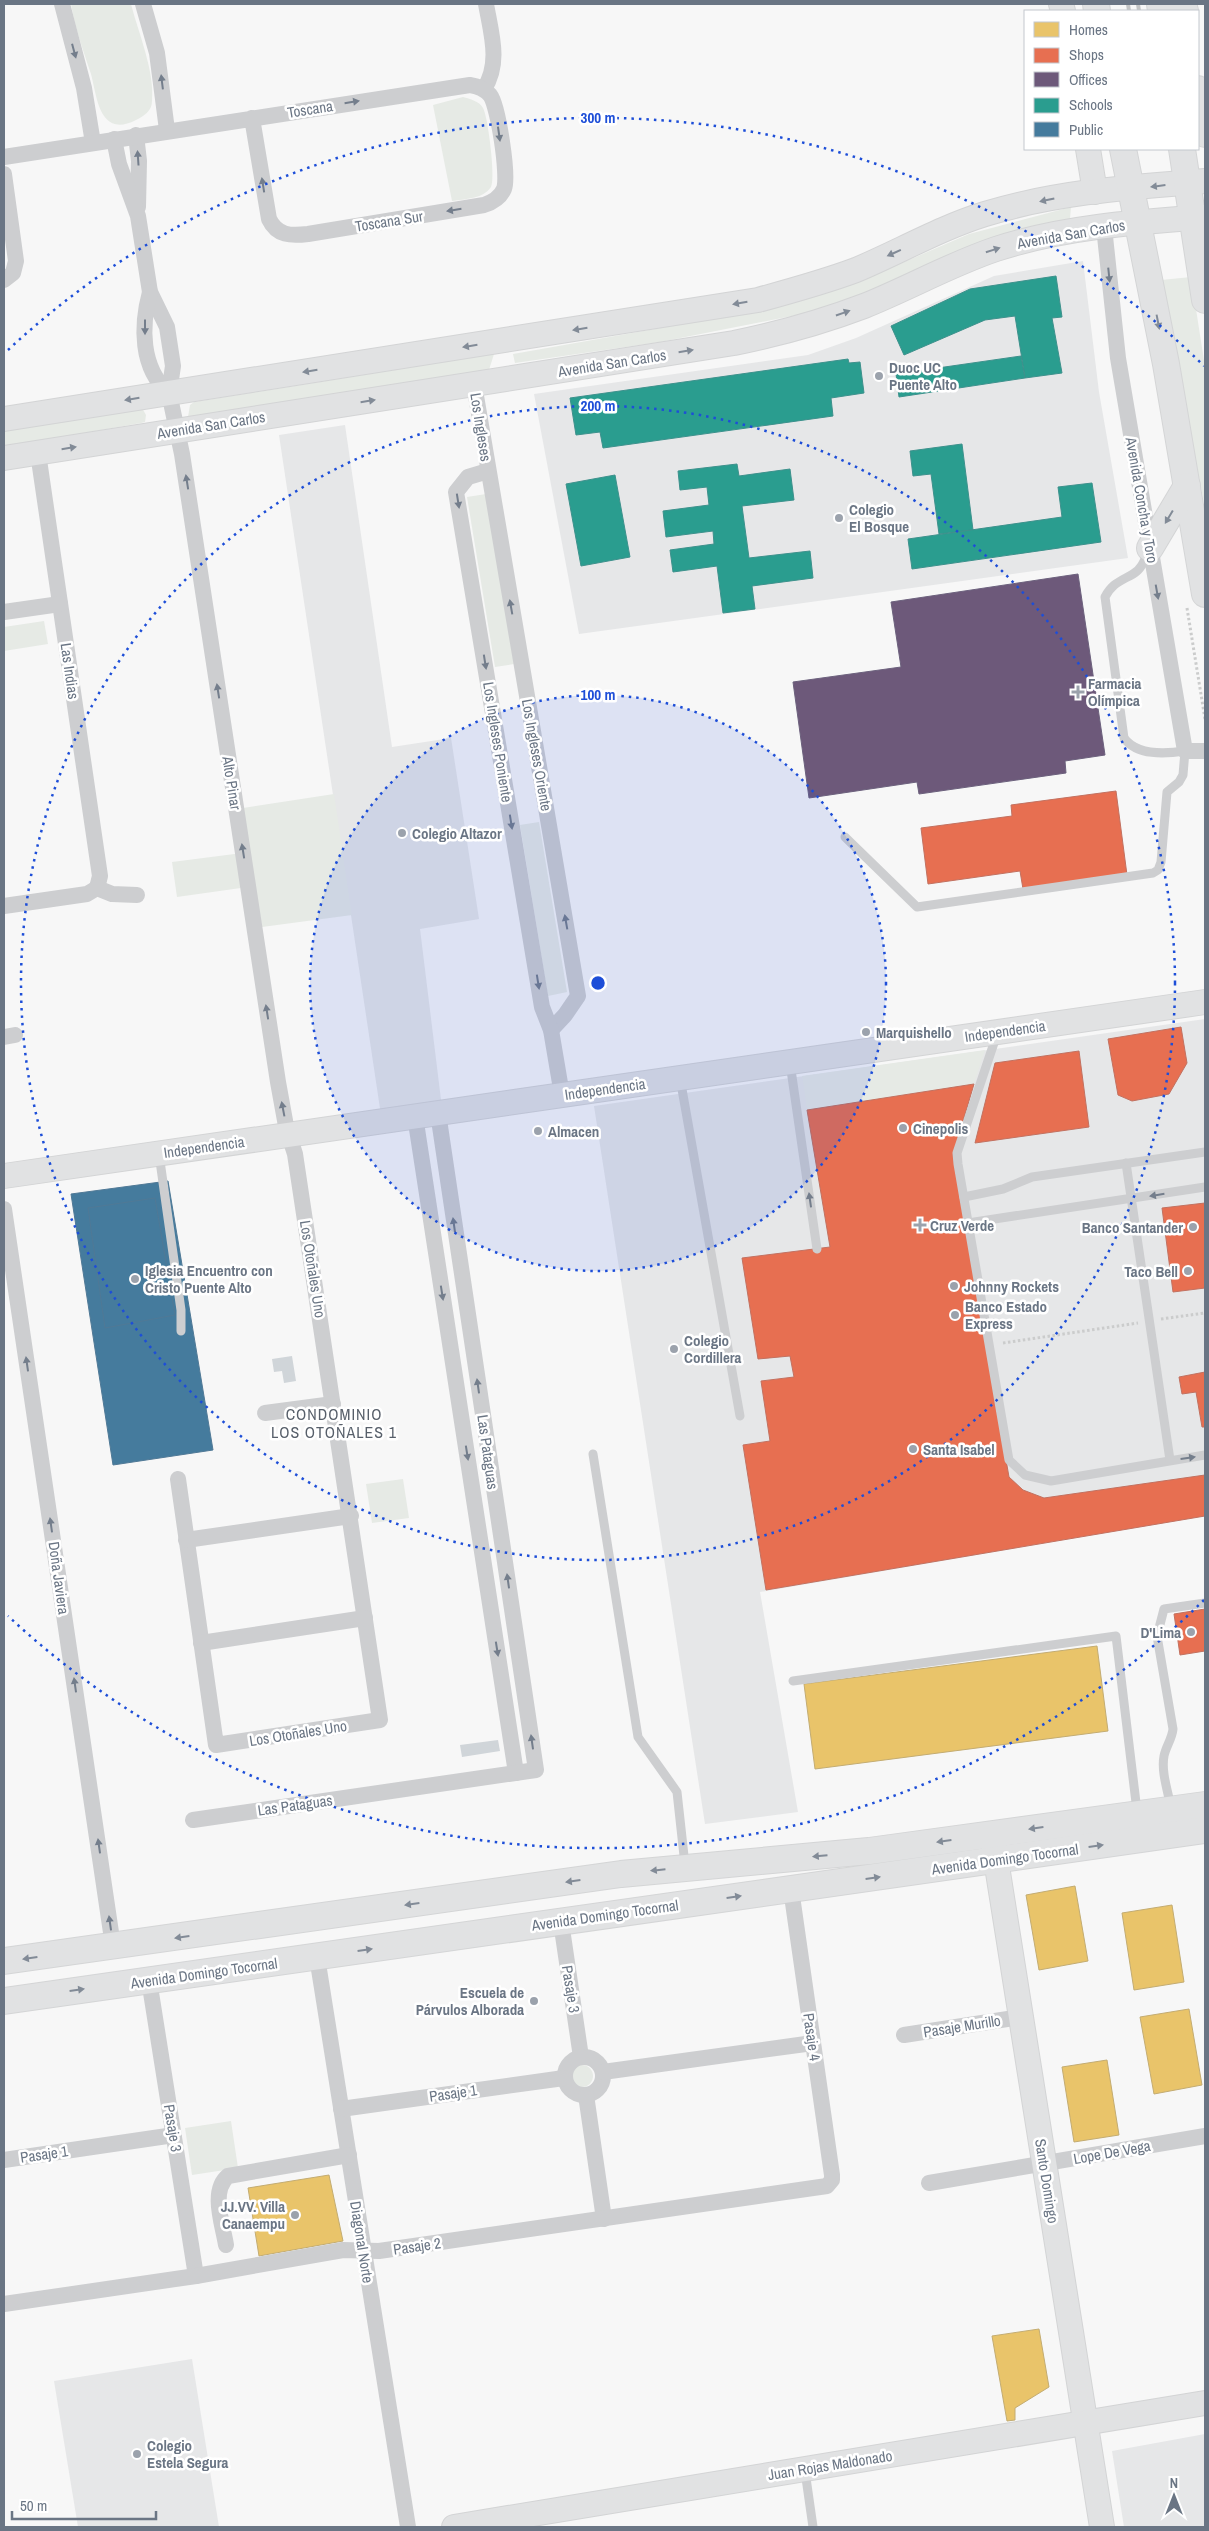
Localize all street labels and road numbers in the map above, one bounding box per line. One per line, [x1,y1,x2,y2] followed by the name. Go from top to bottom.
[286,95,334,123] street label: Toscana
[354,205,424,237] street label: Toscana Sur
[1014,214,1127,254] street label: Avenida San Carlos
[555,344,668,382] street label: Avenida San Carlos
[465,391,497,463] street label: Los Ingleses
[154,406,267,444] street label: Avenida San Carlos
[1120,434,1163,565] street label: Avenida Concha y Toro
[56,641,84,701] street label: Las Indias
[478,680,518,804] street label: Los Ingleses Poniente
[517,697,557,813] street label: Los Ingleses Oriente
[217,754,247,811] street label: Alto Pinar
[963,1015,1047,1047] street label: Independencia
[563,1073,647,1105] street label: Independencia
[162,1131,246,1163] street label: Independencia
[295,1219,331,1319] street label: Los Otoñales Uno
[472,1413,504,1491] street label: Las Pataguas
[44,1540,75,1616] street label: Doña Javiera
[248,1715,348,1751] street label: Los Otoñales Uno
[256,1789,334,1821] street label: Las Pataguas
[929,1838,1080,1880] street label: Avenida Domingo Tocornal
[529,1894,680,1936] street label: Avenida Domingo Tocornal
[128,1952,279,1994] street label: Avenida Domingo Tocornal
[557,1964,585,2014] street label: Pasaje 3
[922,2010,1002,2042] street label: Pasaje Murillo
[798,2012,826,2062] street label: Pasaje 4
[428,2079,478,2107] street label: Pasaje 1
[159,2103,187,2153] street label: Pasaje 3
[1072,2135,1152,2169] street label: Lope De Vega
[1030,2137,1064,2225] street label: Santo Domingo
[19,2140,69,2168] street label: Pasaje 1
[345,2199,379,2285] street label: Diagonal Norte
[392,2232,442,2260] street label: Pasaje 2
[766,2445,894,2485] street label: Juan Rojas Maldonado

